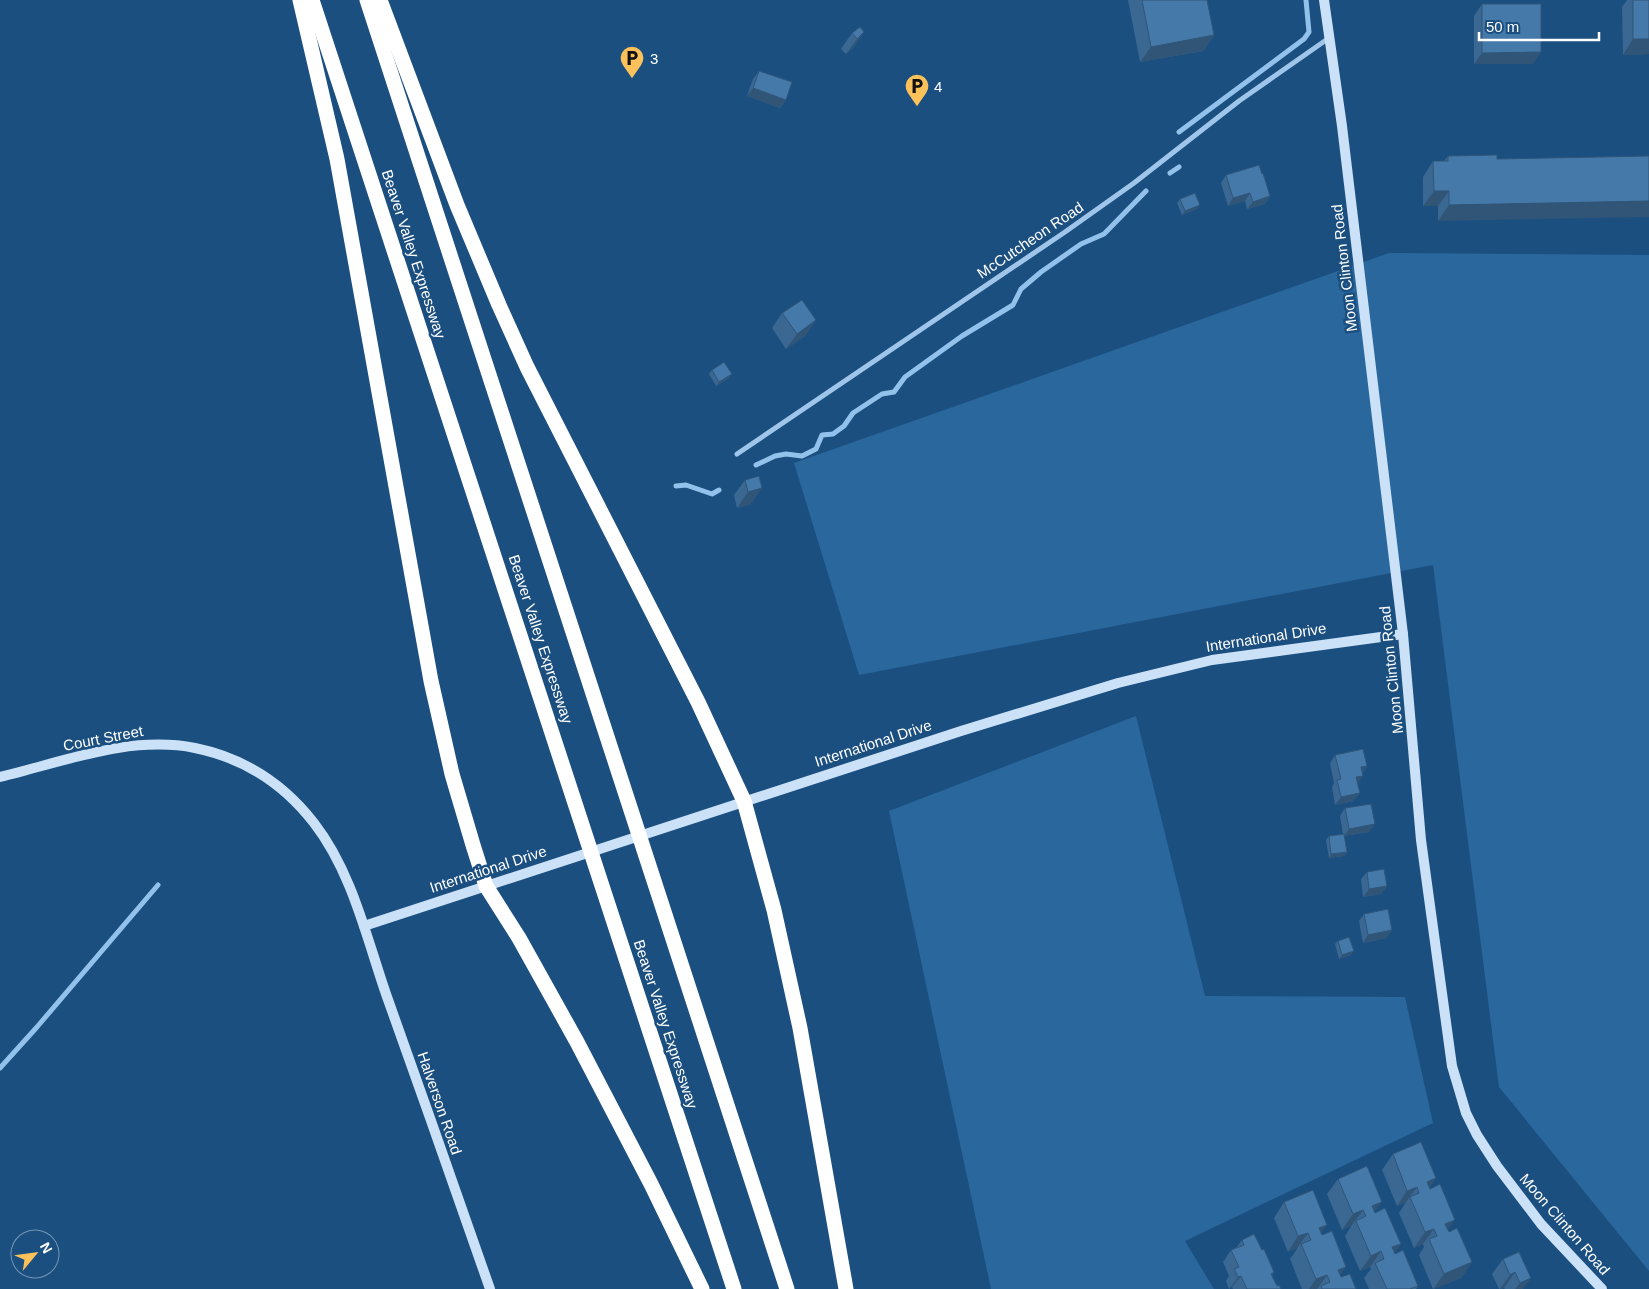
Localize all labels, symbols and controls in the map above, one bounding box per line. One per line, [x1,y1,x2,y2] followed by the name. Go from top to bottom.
[1479,10,1599,42] scale bar
[1486,18,1519,35] text: 50 m
[619,45,645,79] parking icon: 3
[650,50,658,67] place label: 3
[904,73,930,107] parking icon: 4
[934,78,942,95] place label: 4
[379,167,450,341] street label: Beaver Valley Expressway
[974,198,1086,282] street label: McCutcheon Road
[1328,203,1360,333] street label: Moon Clinton Road
[506,552,577,726] street label: Beaver Valley Expressway
[1376,605,1406,735] street label: Moon Clinton Road
[1205,619,1327,655] street label: International Drive
[812,716,934,770] street label: International Drive
[62,722,145,754] street label: Court Street
[427,842,549,896] street label: International Drive
[631,937,702,1111] street label: Beaver Valley Expressway
[414,1049,466,1157] street label: Halverson Road
[1516,1170,1614,1278] street label: Moon Clinton Road
[10,1229,60,1279] north arrow
[37,1239,56,1256] text: N

